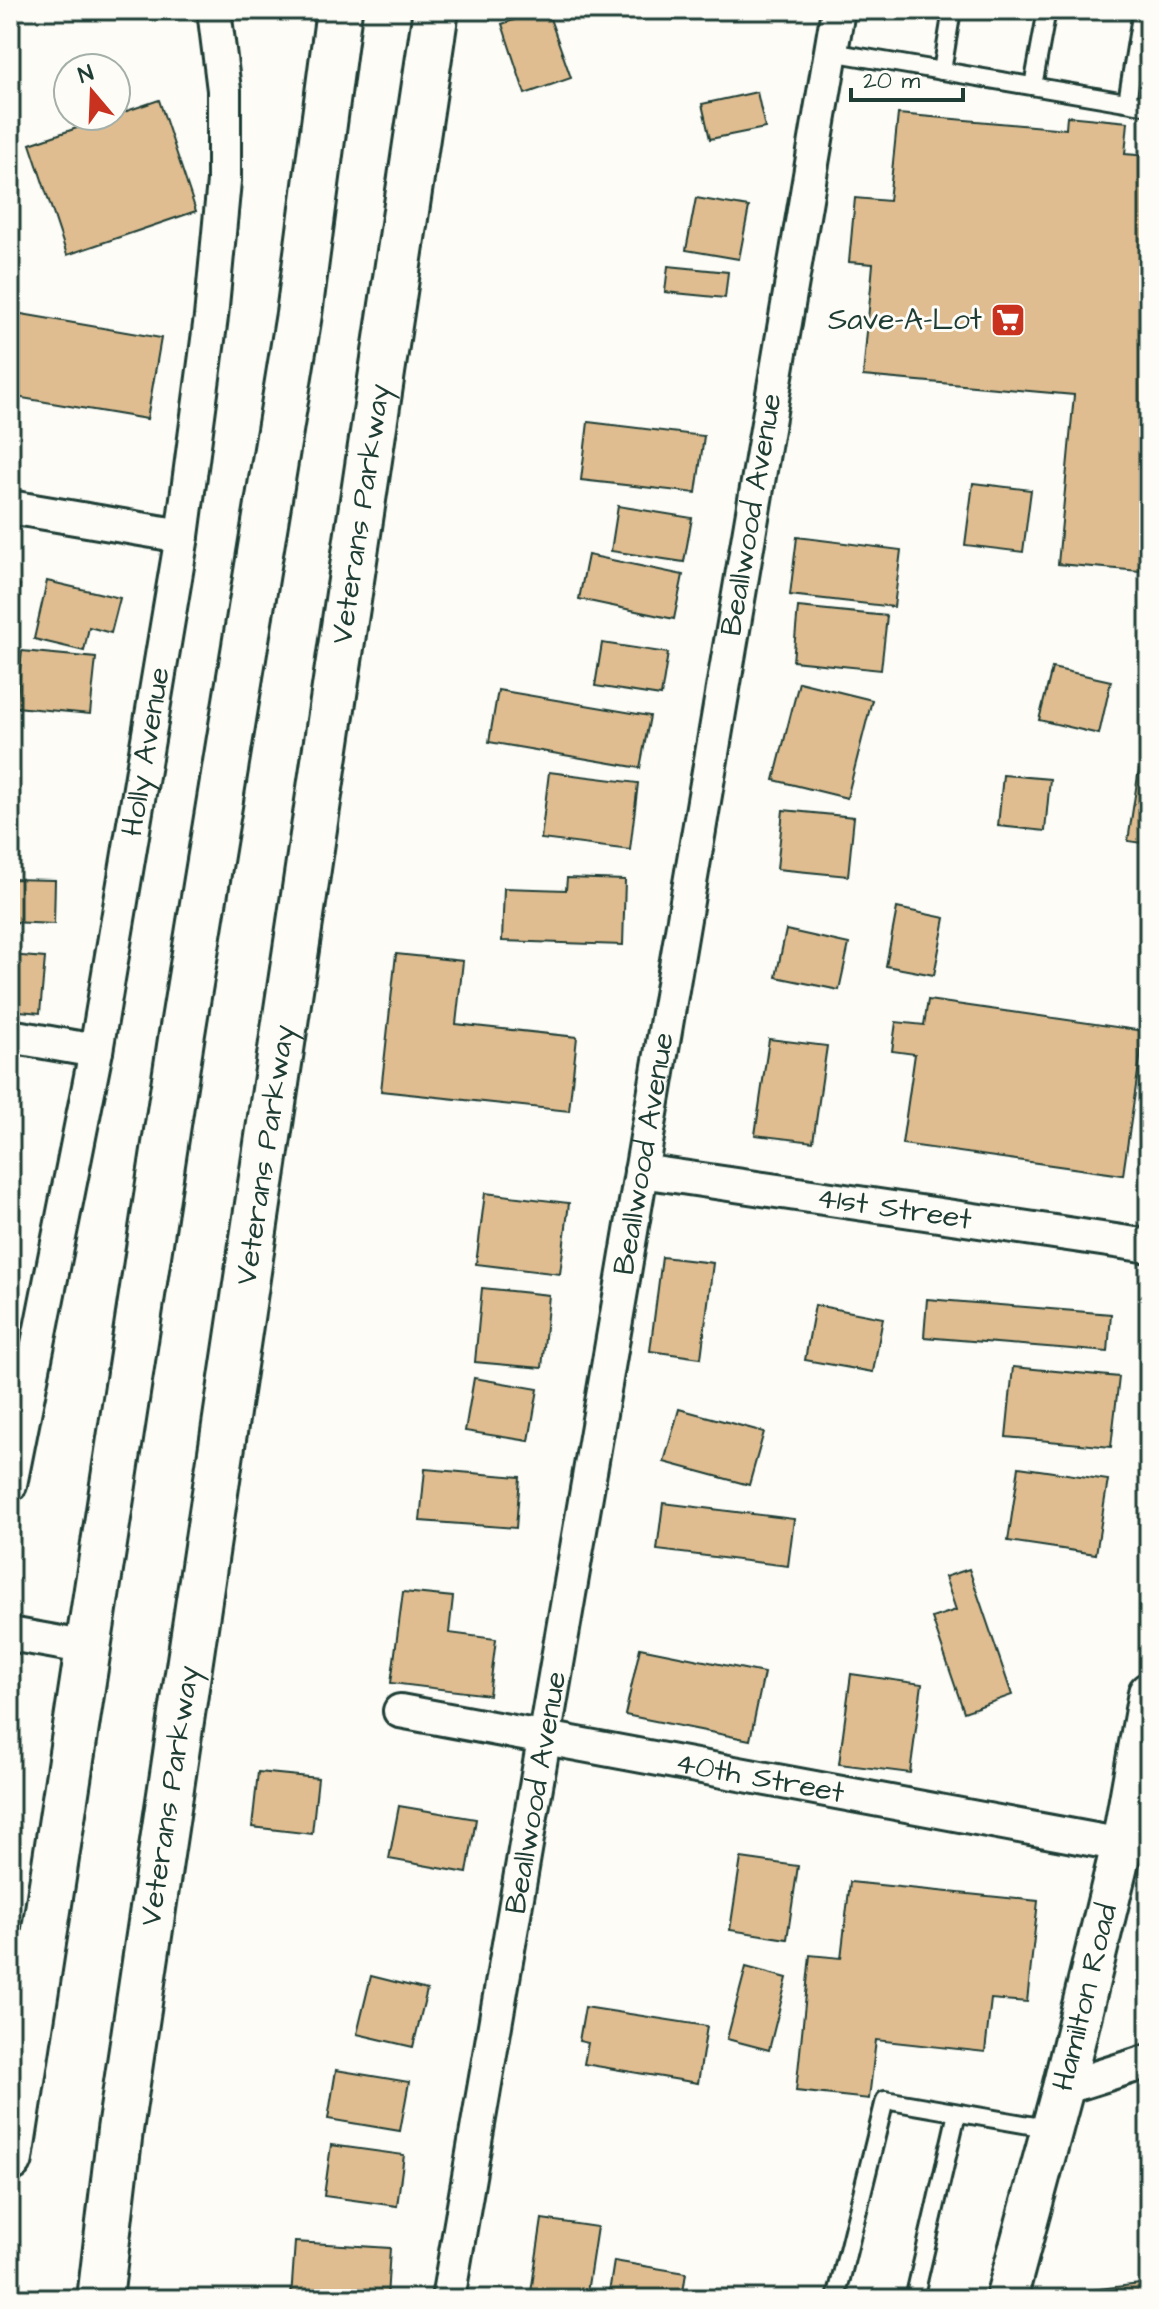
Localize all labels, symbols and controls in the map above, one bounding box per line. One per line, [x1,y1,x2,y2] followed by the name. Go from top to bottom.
[52,52,132,132] north arrow
[851,52,963,102] scale bar
[74,58,98,91] text: N
[863,64,920,98] text: 20 m
[828,299,982,341] place label: Save-A-Lot
[989,301,1027,339] supermarket icon: Save-A-Lot
[321,381,402,647] street label: Veterans Parkway
[710,390,793,639] street label: Beallwood Avenue
[111,664,181,839] street label: Holly Avenue
[225,1022,306,1288] street label: Veterans Parkway
[603,1029,685,1278] street label: Beallwood Avenue
[814,1176,975,1241] street label: 41st Street
[130,1663,211,1929] street label: Veterans Parkway
[495,1668,577,1917] street label: Beallwood Avenue
[672,1742,848,1814] street label: 40th Street
[1042,1899,1128,2095] street label: Hamilton Road

